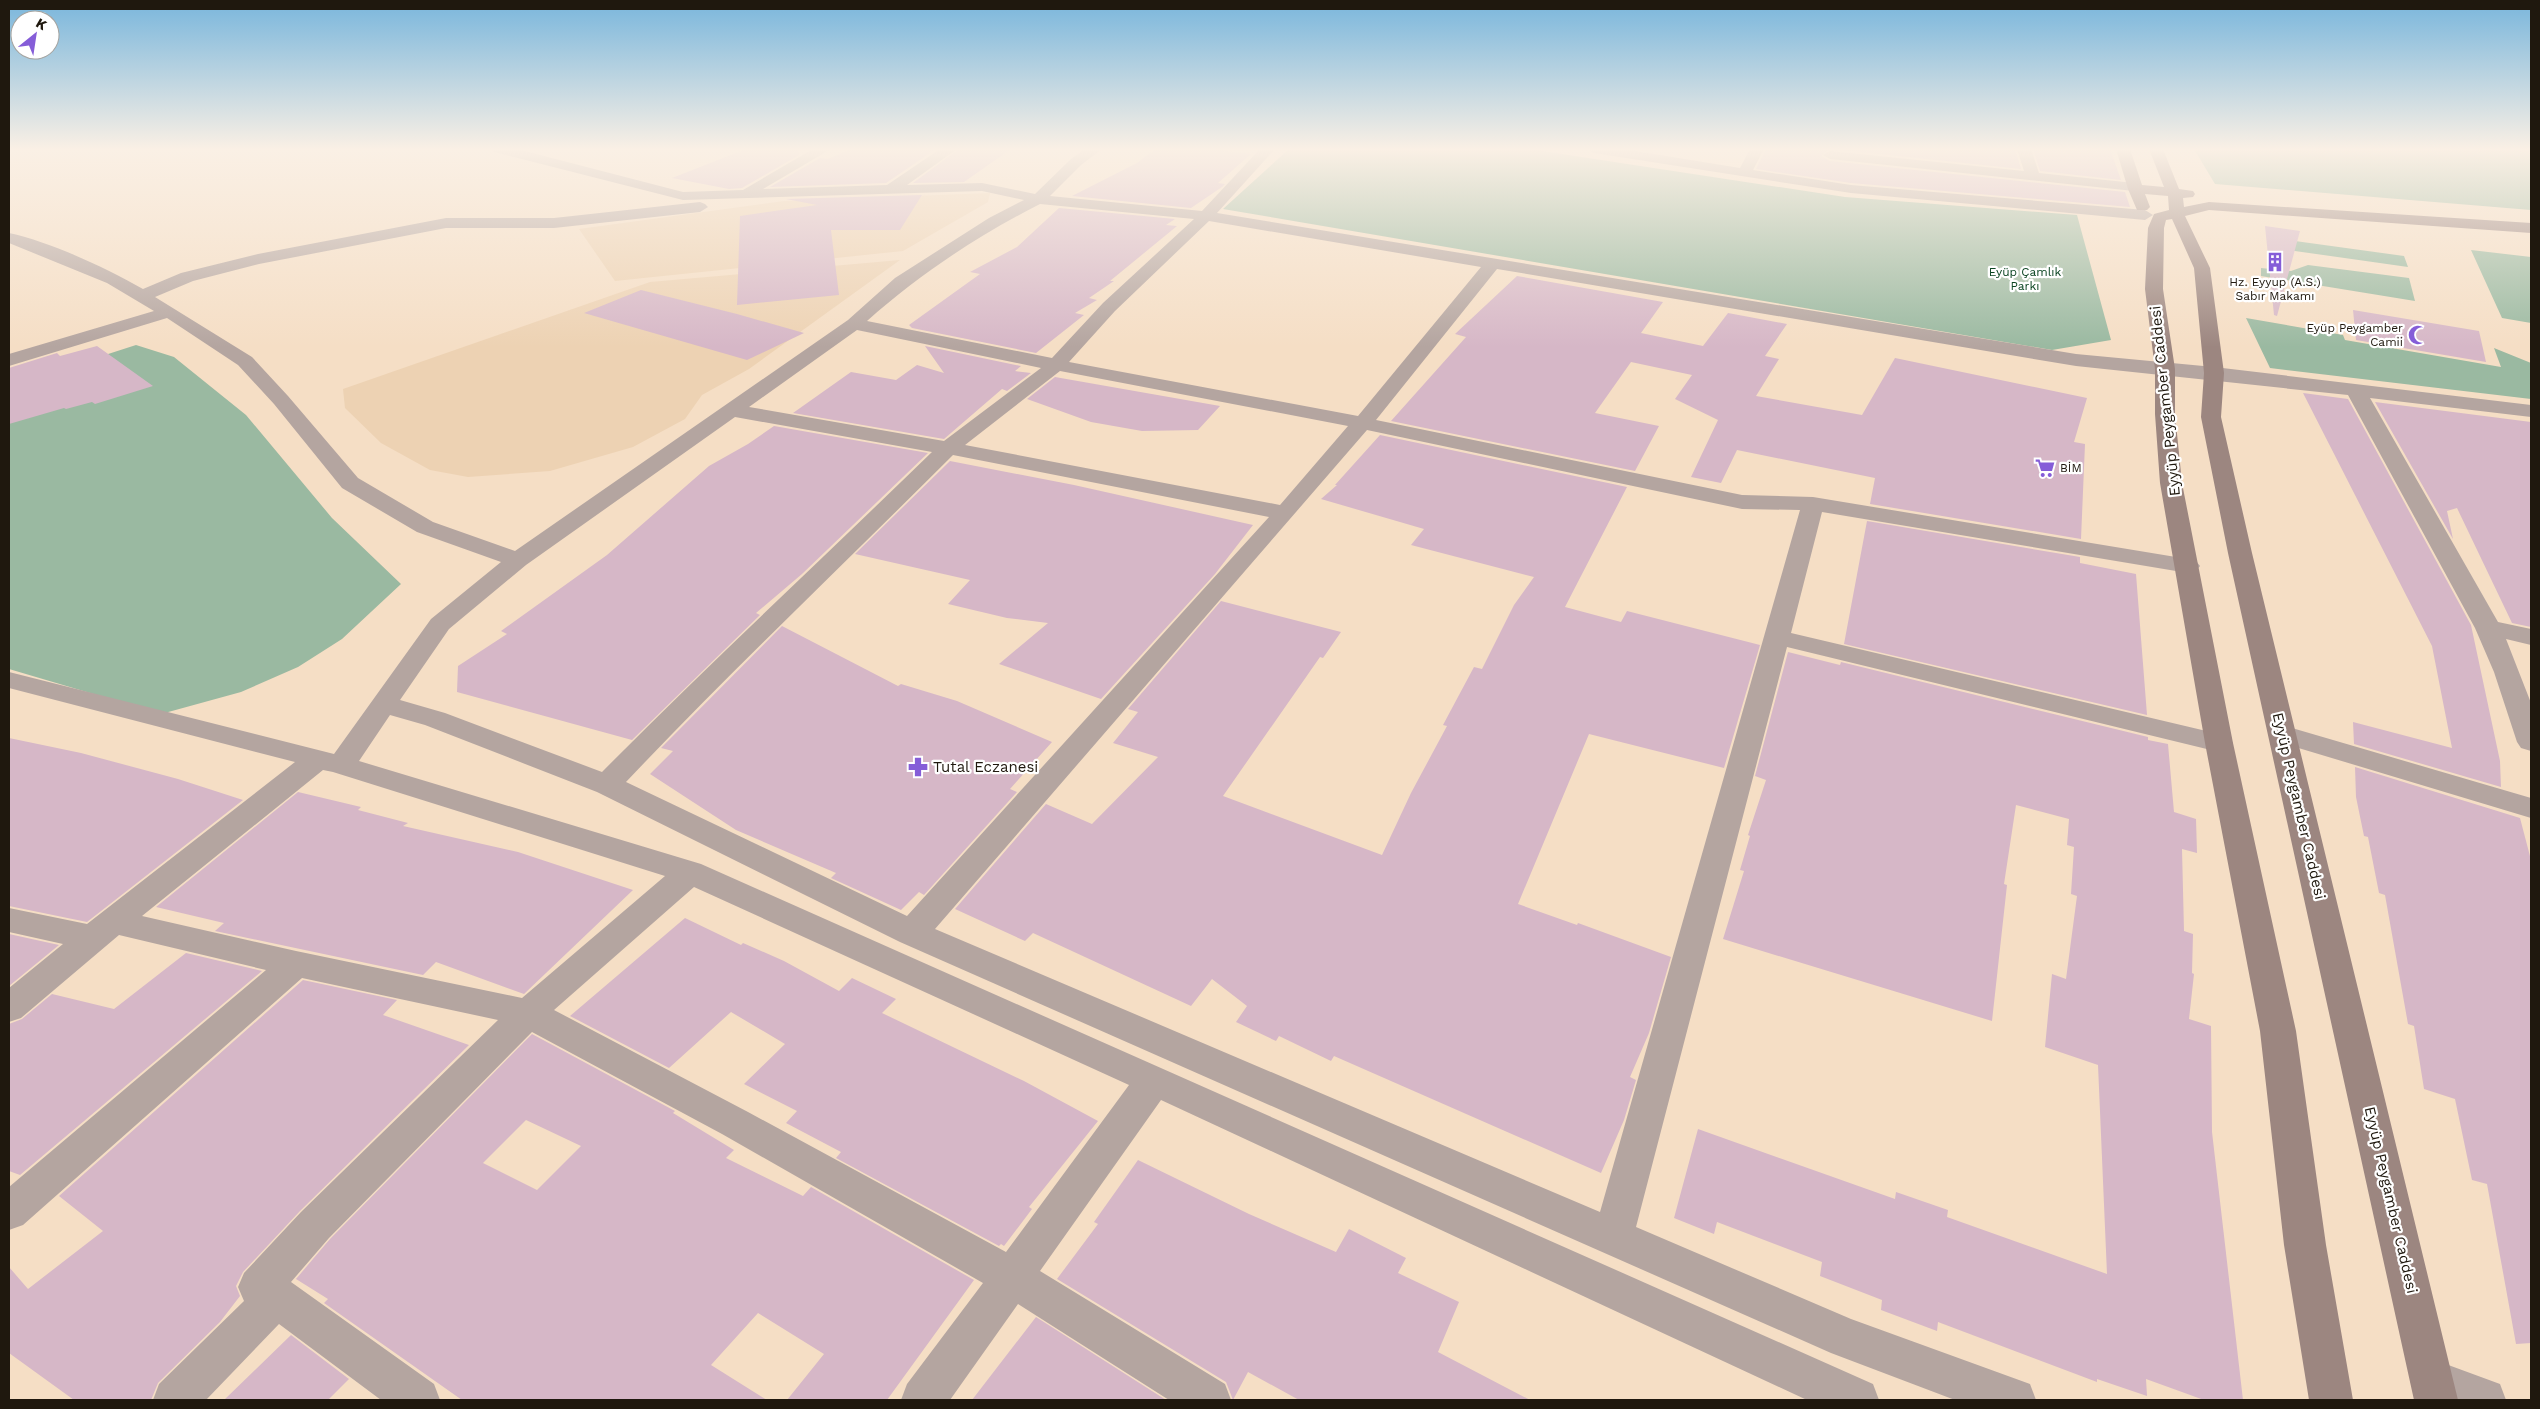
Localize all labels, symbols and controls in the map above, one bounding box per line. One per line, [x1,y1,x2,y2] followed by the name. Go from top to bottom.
[10,10,60,60] north arrow
[33,14,50,33] text: K
[2264,251,2286,273] building icon: Hz. Eyyup (A.S.) Sabır Makamı
[1989,265,2061,293] park label: Eyüp Çamlık Parkı
[2229,275,2321,303] place label: Hz. Eyyup (A.S.) Sabır Makamı
[2146,305,2184,497] street label: Eyyüp Peygamber Caddesi
[2307,321,2403,349] place label: Eyüp Peygamber Camii
[2407,324,2429,346] mosque icon: Eyüp Peygamber Camii
[2034,457,2056,479] supermarket icon: BİM
[2060,461,2082,475] place label: BİM
[2269,711,2329,901] street label: Eyyüp Peygamber Caddesi
[907,756,929,778] pharmacy icon: Tutal Eczanesi
[933,758,1038,776] place label: Tutal Eczanesi
[2361,1105,2421,1295] street label: Eyyüp Peygamber Caddesi

